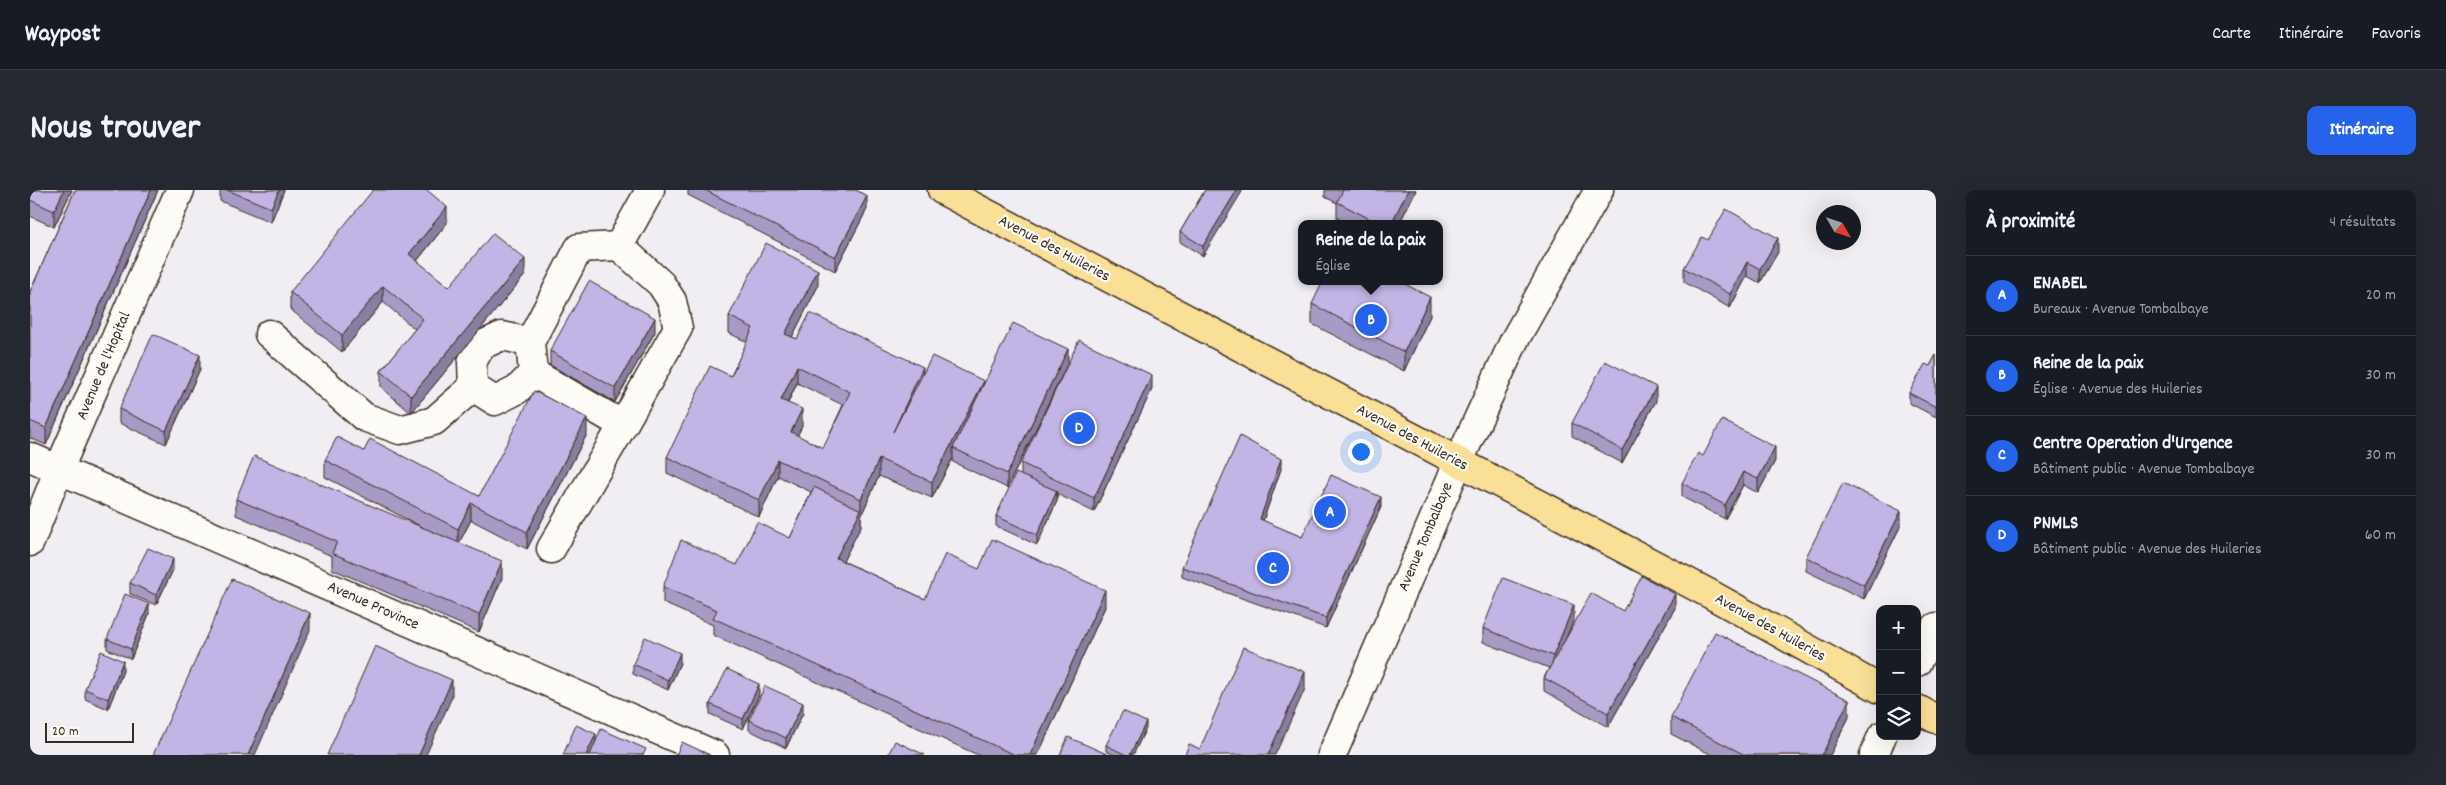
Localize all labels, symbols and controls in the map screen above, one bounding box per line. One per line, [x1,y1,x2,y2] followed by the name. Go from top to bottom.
[25,18,100,52] text: Waypost
[2212,22,2251,47] text: Carte
[2279,22,2343,47] text: Itinéraire
[2371,22,2421,47] text: Favoris
[30,105,200,155] text: Nous trouver
[2307,106,2416,155] button: Itinéraire
[1816,205,1861,250] north arrow
[1986,208,2075,238] text: À proximité
[994,210,1114,288] street label: Avenue des Huileries
[2329,211,2396,234] text: 4 résultats
[1298,220,1443,285] popup
[1315,228,1426,255] text: Reine de la paix
[1315,255,1350,278] text: Église
[2033,271,2087,298] text: ENABEL
[1998,284,2006,307] text: A
[2366,284,2396,307] text: 20 m
[2033,298,2209,321] text: Bureaux · Avenue Tombalbaye
[1355,301,1387,339] pin: B
[71,308,137,424] street label: Avenue de l'Hopital
[2033,351,2143,378] text: Reine de la paix
[1998,364,2006,387] text: B
[2366,364,2396,387] text: 30 m
[2033,378,2203,401] text: Église · Avenue des Huileries
[1352,399,1472,477] street label: Avenue des Huileries
[1063,409,1095,447] pin: D
[2033,431,2233,458] text: Centre Operation d'Urgence
[1348,439,1374,465] your location
[1998,444,2006,467] text: C
[2366,444,2396,467] text: 30 m
[2033,458,2254,481] text: Bâtiment public · Avenue Tombalbaye
[1393,479,1459,595] street label: Avenue Tombalbaye
[1314,493,1346,531] pin: A
[2033,511,2078,538] text: PNMLS
[1998,524,2006,547] text: D
[2365,524,2396,547] text: 60 m
[2033,538,2262,561] text: Bâtiment public · Avenue des Huileries
[1257,549,1289,587] pin: C
[323,576,423,636] street label: Avenue Province
[1710,588,1830,668] street label: Avenue des Huileries
[1876,605,1921,740] map controls
[1876,605,1921,650] button: +
[1876,650,1921,695] button: −
[1876,695,1921,740] button: layers
[45,720,134,743] scale bar
[52,722,79,742] text: 20 m

